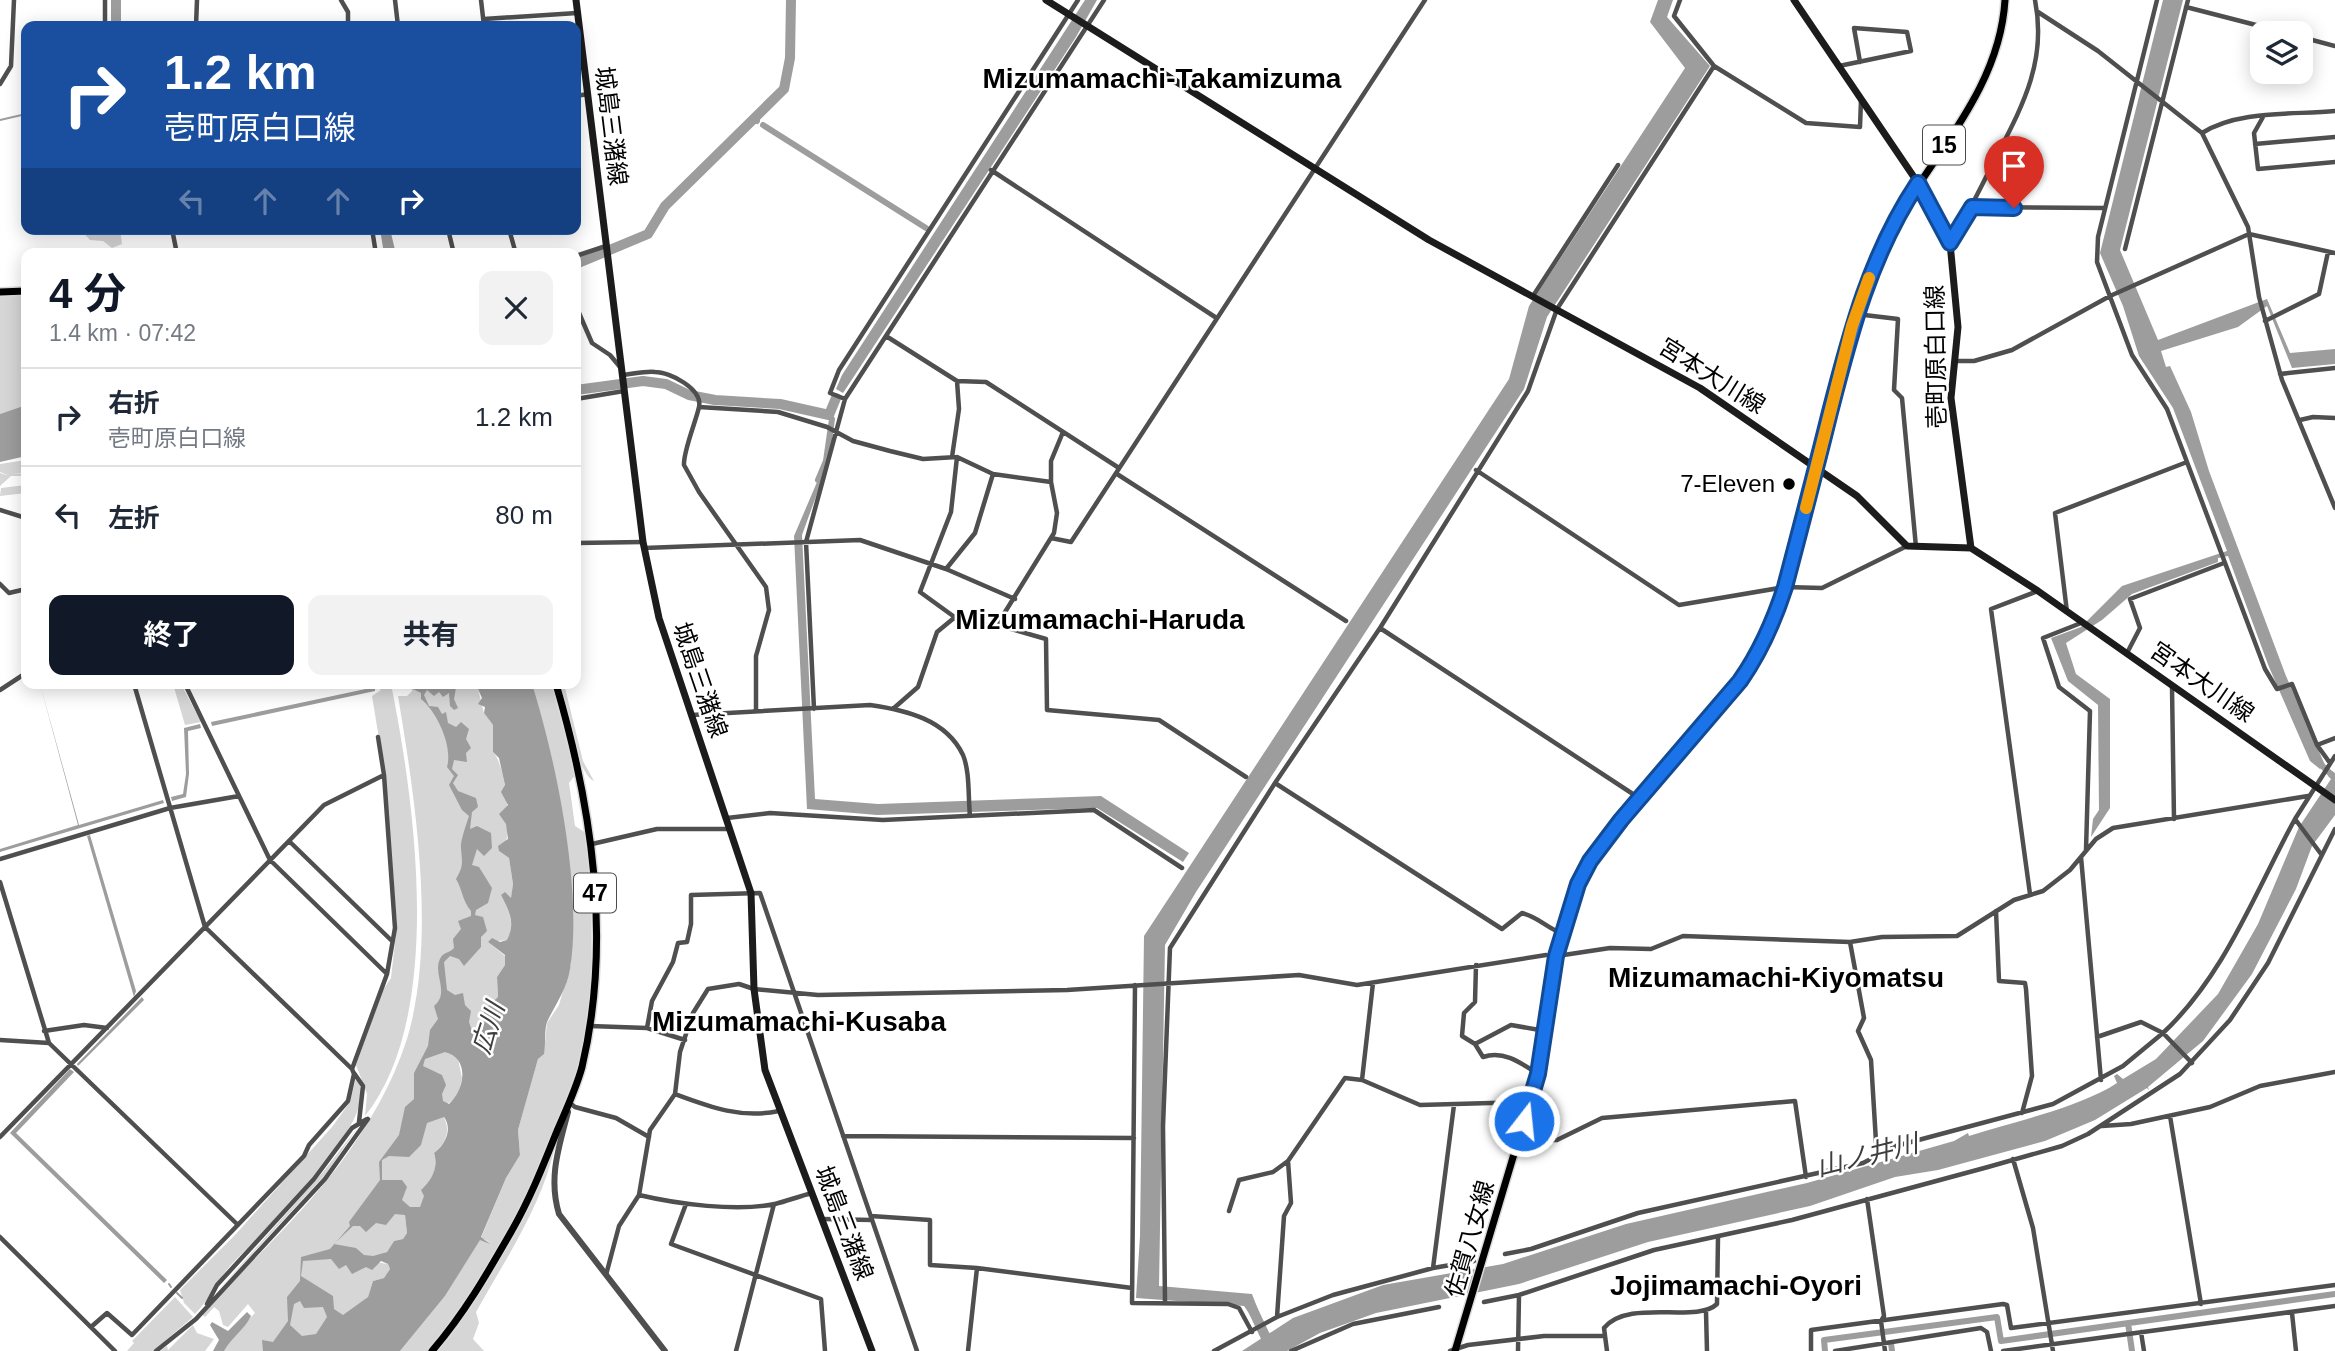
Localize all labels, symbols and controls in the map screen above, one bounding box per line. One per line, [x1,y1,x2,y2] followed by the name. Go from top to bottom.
[2250,21,2313,84] map controls
[2250,21,2313,84] button: layers
[164,45,317,99] text: 1.2 km
[49,49,140,140] icon: right
[983,63,1342,94] district label: Mizumamachi-Takamizuma
[591,65,632,187] street label: 城島三潴線
[164,110,356,146] text: 壱町原白口線
[1923,126,1965,164] road number: 15
[1984,136,2044,208] pin
[1995,147,2033,185] icon: arrive
[173,182,211,220] icon: left
[246,182,284,220] icon: ahead
[319,182,357,220] icon: ahead
[392,182,430,220] icon: right
[49,270,126,317] text: 4 分
[479,271,553,345] button: close
[1921,285,1950,429] street label: 壱町原白口線
[49,320,196,346] text: 1.4 km · 07:42
[1654,332,1770,419] street label: 宮本大川線
[108,388,160,418] text: 右折
[49,398,87,436] icon: right
[475,402,553,432] text: 1.2 km
[108,425,246,451] text: 壱町原白口線
[1680,470,1775,497] place label: 7-Eleven
[1781,476,1797,492] marker: 7-Eleven
[49,496,87,534] icon: left
[495,500,553,530] text: 80 m
[108,503,160,533] text: 左折
[49,595,294,675] button: 終了
[308,595,553,675] button: 共有
[955,604,1245,635] district label: Mizumamachi-Haruda
[668,619,733,741] street label: 城島三潴線
[2145,636,2259,727] street label: 宮本大川線
[574,874,616,912] road number: 47
[1608,962,1944,993] district label: Mizumamachi-Kiyomatsu
[466,996,511,1057] water label: 広川
[652,1006,946,1037] district label: Mizumamachi-Kusaba
[1487,1084,1561,1158] position arrow
[1813,1127,1924,1182] water label: 山ノ井川
[810,1162,879,1284] street label: 城島三潴線
[1440,1177,1499,1300] street label: 佐賀八女線
[1610,1270,1862,1301] district label: Jojimamachi-Oyori

